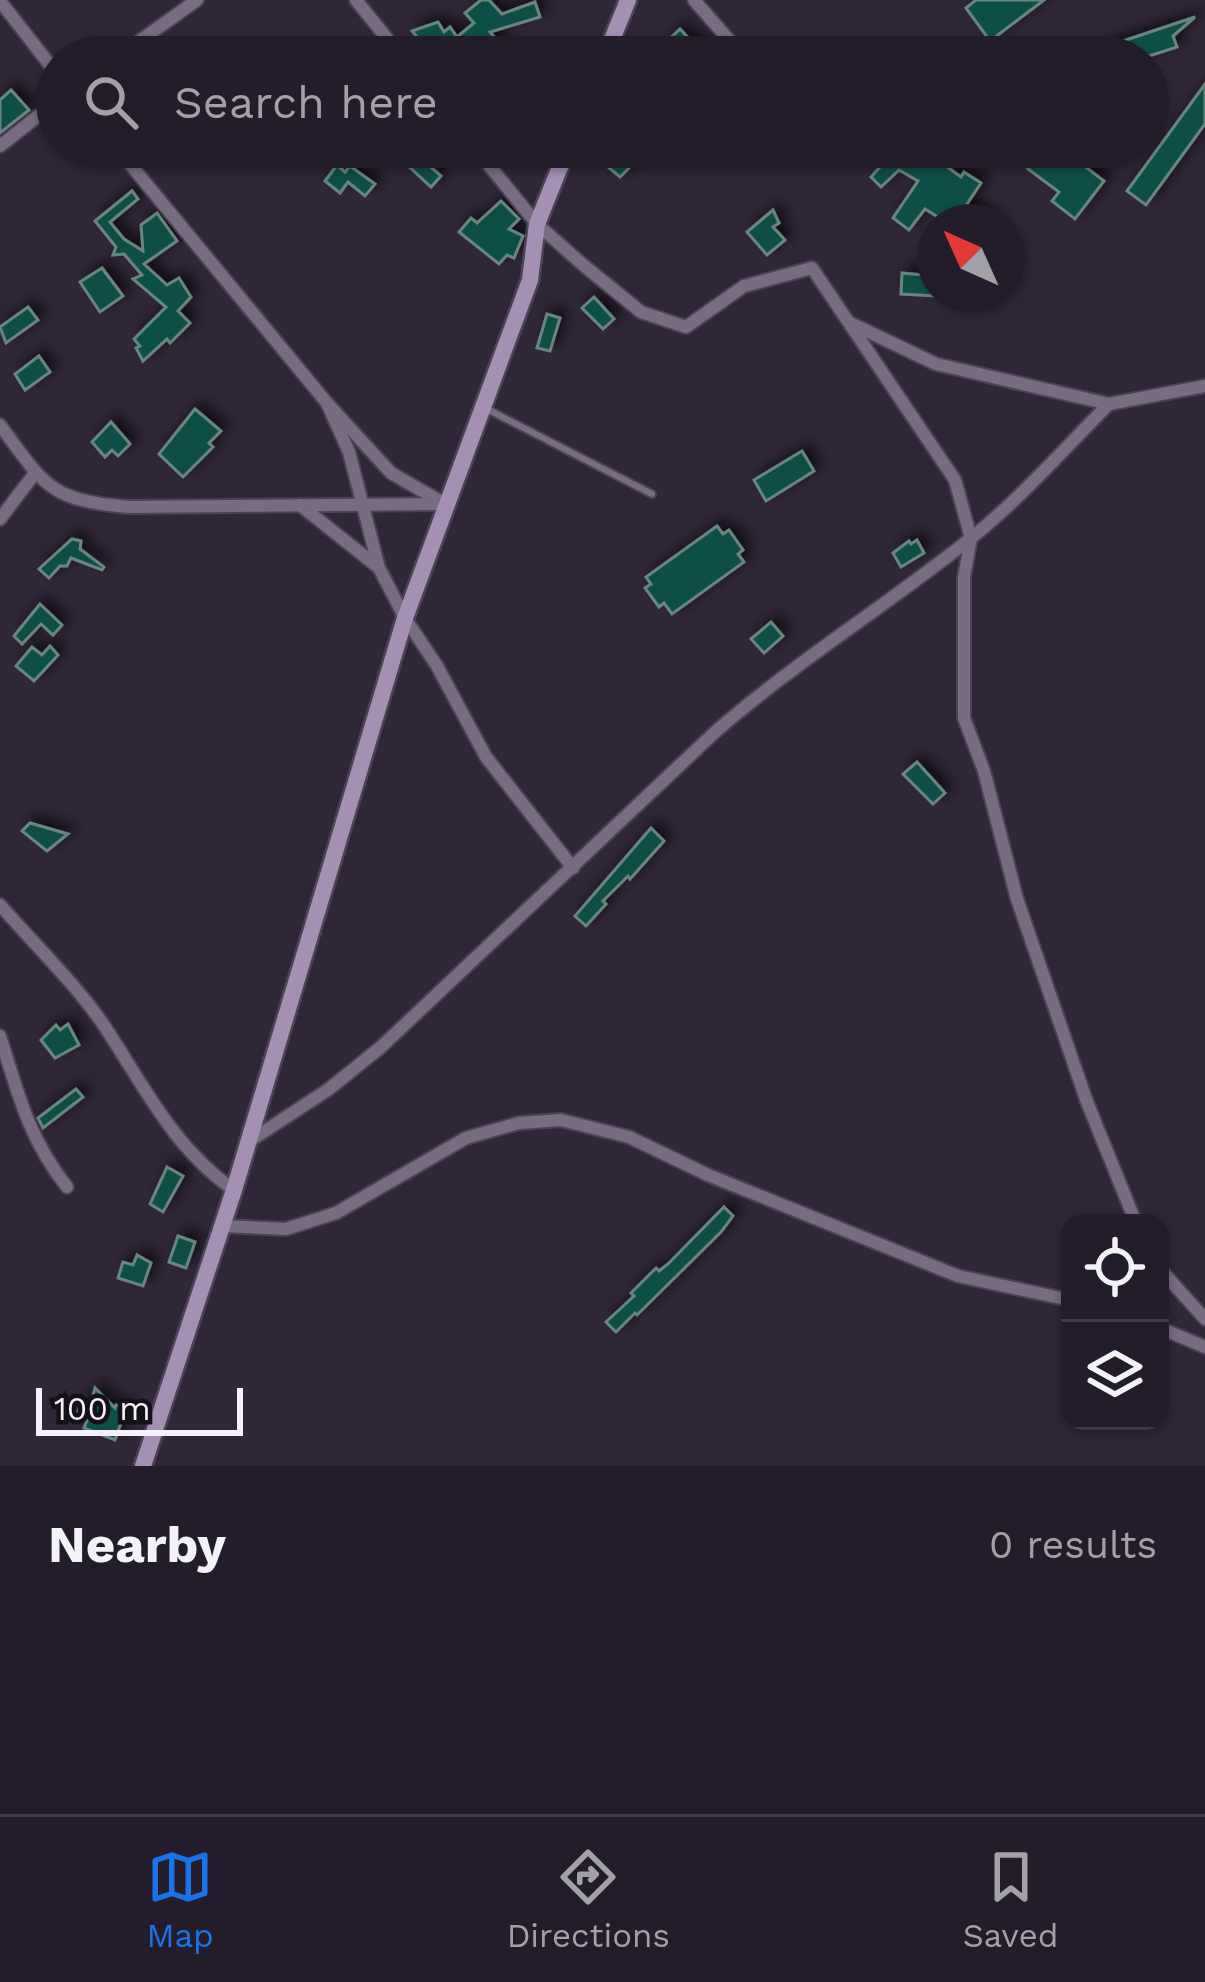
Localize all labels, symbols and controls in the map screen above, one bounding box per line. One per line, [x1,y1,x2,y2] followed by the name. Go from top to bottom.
[36,36,1169,168] search box
[78,69,144,135] icon: search
[174,76,438,129] text: Search here
[917,204,1025,312] north arrow
[1061,1214,1169,1430] map controls
[1061,1214,1169,1322] button: locate
[1061,1322,1169,1430] button: layers
[36,1382,243,1435] scale bar
[54,1389,151,1428] text: 100 m
[48,1515,226,1574] text: Nearby
[989,1522,1157,1567] text: 0 results
[146,1844,214,1955] tab: Map
[507,1844,670,1955] tab: Directions
[963,1844,1059,1955] tab: Saved

